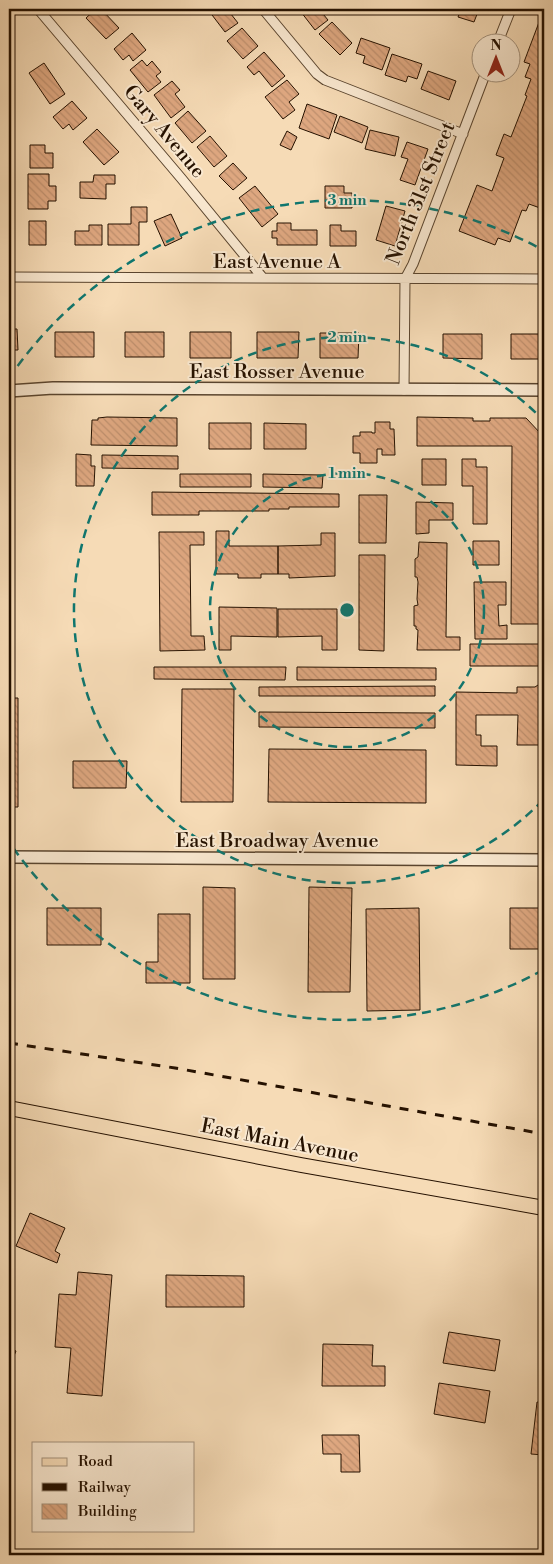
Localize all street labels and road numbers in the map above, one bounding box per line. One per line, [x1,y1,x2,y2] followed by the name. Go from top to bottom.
[118,80,210,184] street label: Gary Avenue
[381,118,461,269] street label: North 31st Street
[213,250,342,275] street label: East Avenue A
[189,360,365,385] street label: East Rosser Avenue
[175,829,379,854] street label: East Broadway Avenue
[199,1114,361,1169] street label: East Main Avenue

